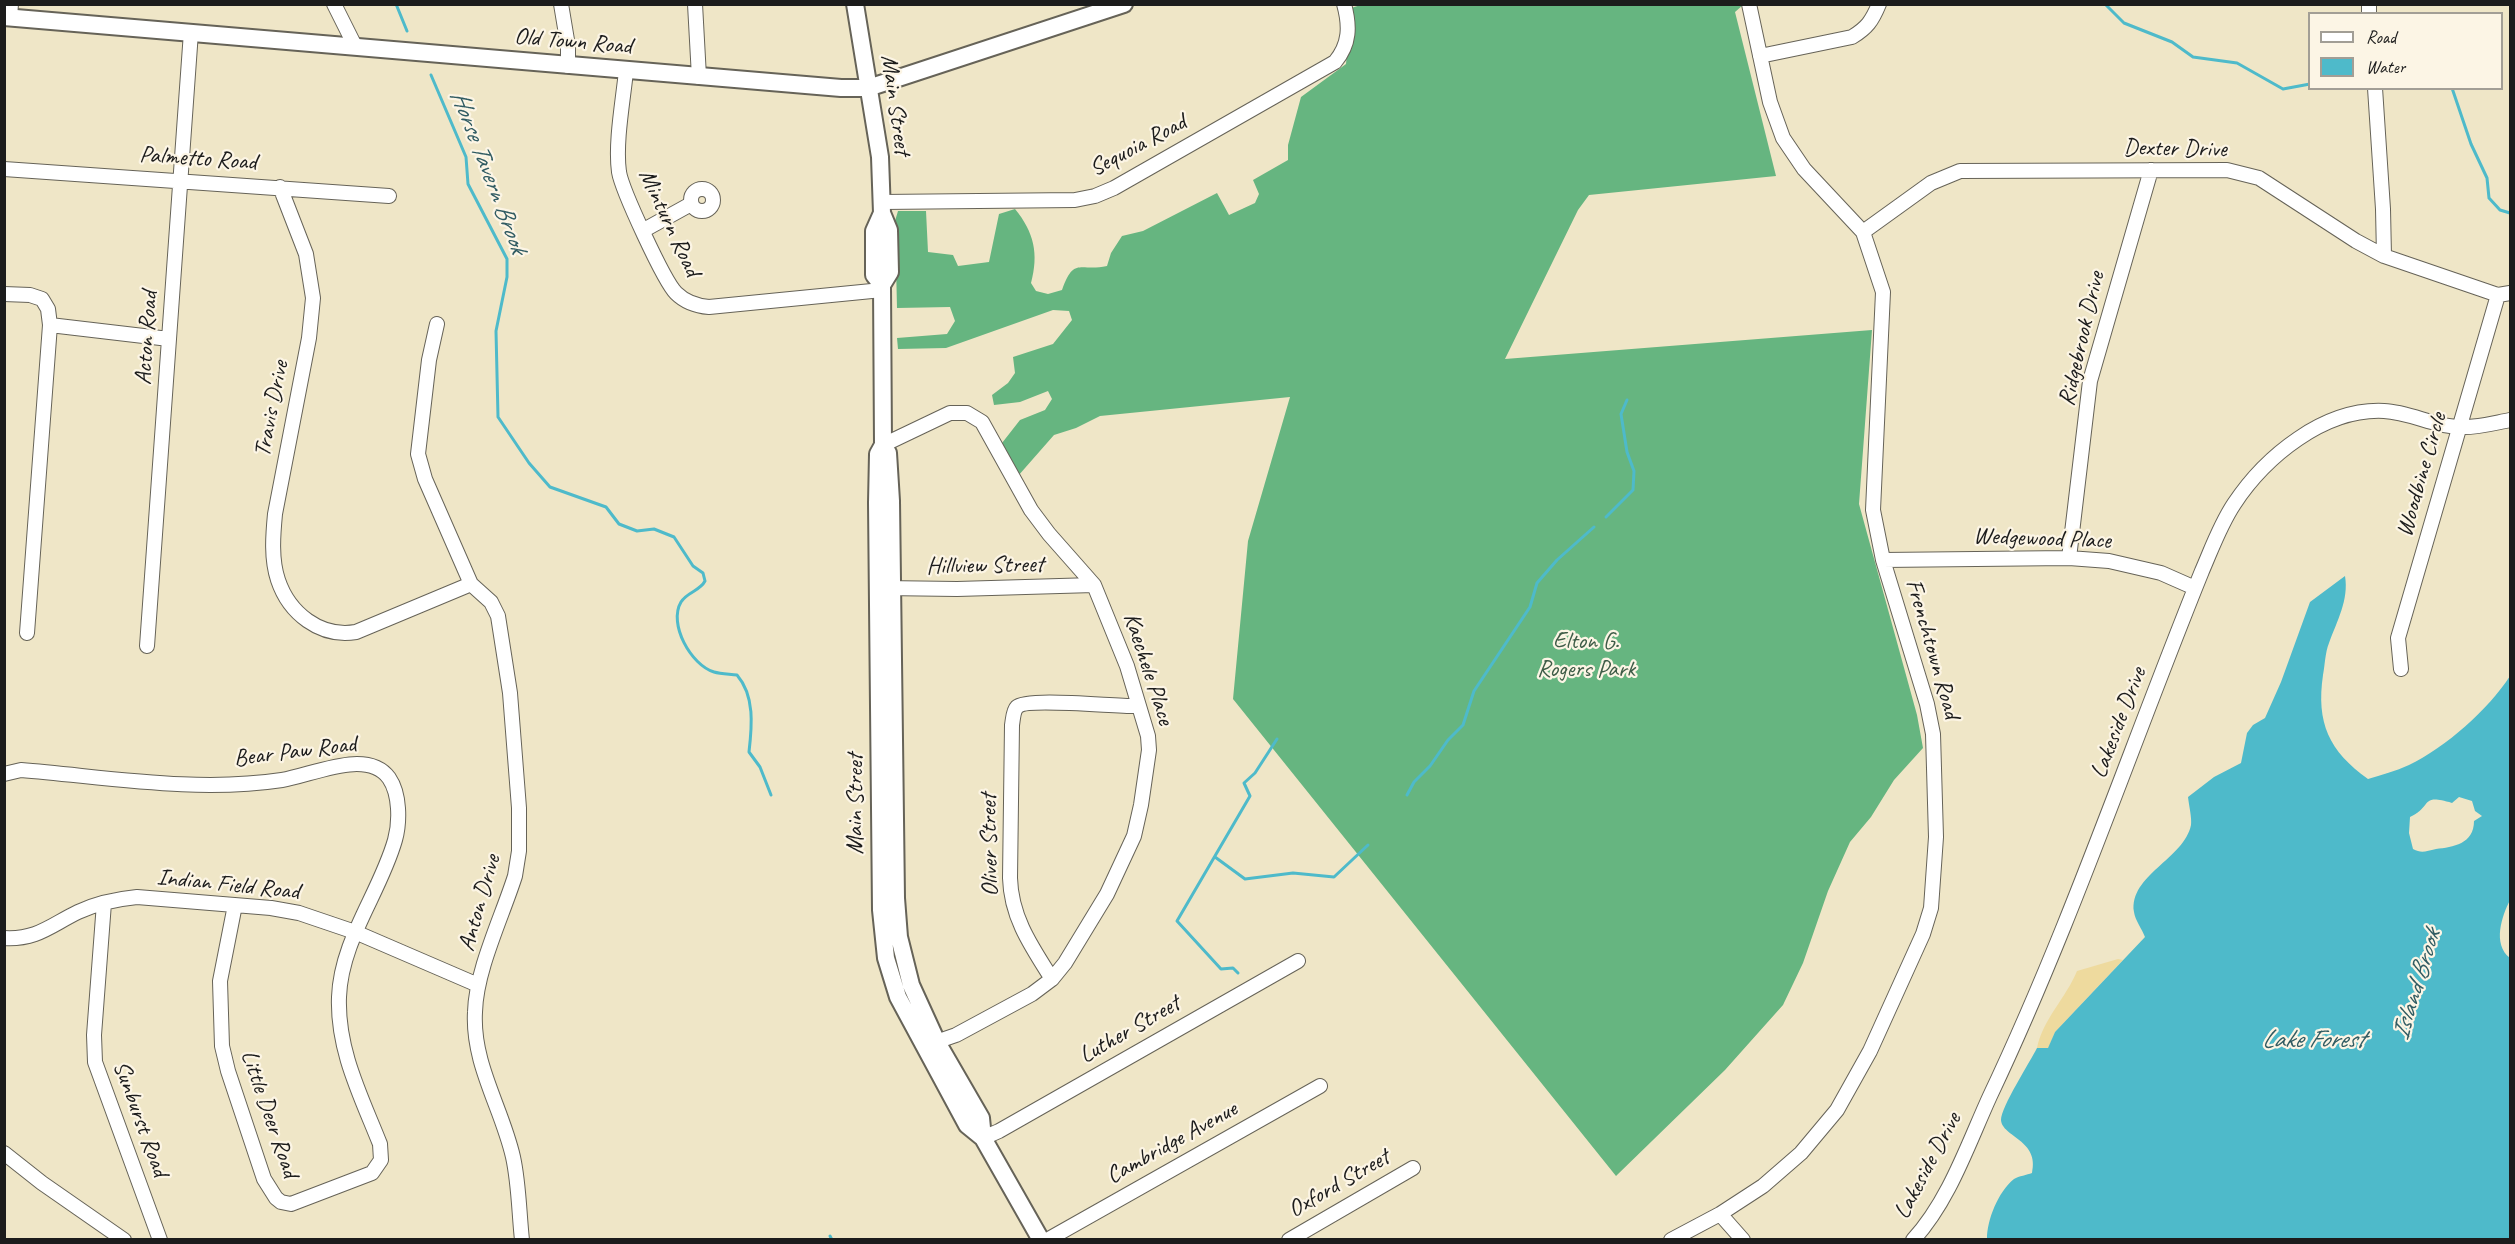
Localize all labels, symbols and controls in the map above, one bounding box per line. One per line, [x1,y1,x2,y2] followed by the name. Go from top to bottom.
[2308,12,2503,90] legend
[513,23,633,61] street label: Old Town Road
[2366,26,2396,48] text: Road
[874,53,916,157] street label: Main Street
[2366,56,2405,78] text: Water
[443,86,533,258] water label: Horse Tavern Brook
[1085,109,1191,183] street label: Sequoia Road
[2123,134,2227,164] street label: Dexter Drive
[138,141,258,177] street label: Palmetto Road
[632,165,706,281] street label: Minturn Road
[2053,269,2111,409] street label: Ridgebrook Drive
[129,290,165,386] street label: Acton Road
[249,358,295,460] street label: Travis Drive
[2391,410,2453,540] street label: Woodbine Circle
[1973,522,2111,556] street label: Wedgewood Place
[926,551,1044,581] street label: Hillview Street
[1898,576,1966,722] street label: Frenchtown Road
[1116,609,1180,729] street label: Kaechele Place
[1537,628,1635,684] park label: Elton G. Rogers Park
[2085,664,2153,782] street label: Lakeside Drive
[232,730,358,774] street label: Bear Paw Road
[842,753,870,855] street label: Main Street
[975,793,1005,897] street label: Oliver Street
[453,852,507,954] street label: Anton Drive
[155,863,301,907] street label: Indian Field Road
[2385,926,2449,1044] water label: Island Brook
[1075,990,1185,1070] street label: Luther Street
[2262,1024,2364,1056] water label: Lake Forest
[234,1047,304,1181] street label: Little Deer Road
[106,1057,174,1181] street label: Sunburst Road
[1101,1095,1243,1191] street label: Cambridge Avenue
[1888,1108,1968,1224] street label: Lakeside Drive
[1283,1143,1395,1225] street label: Oxford Street

